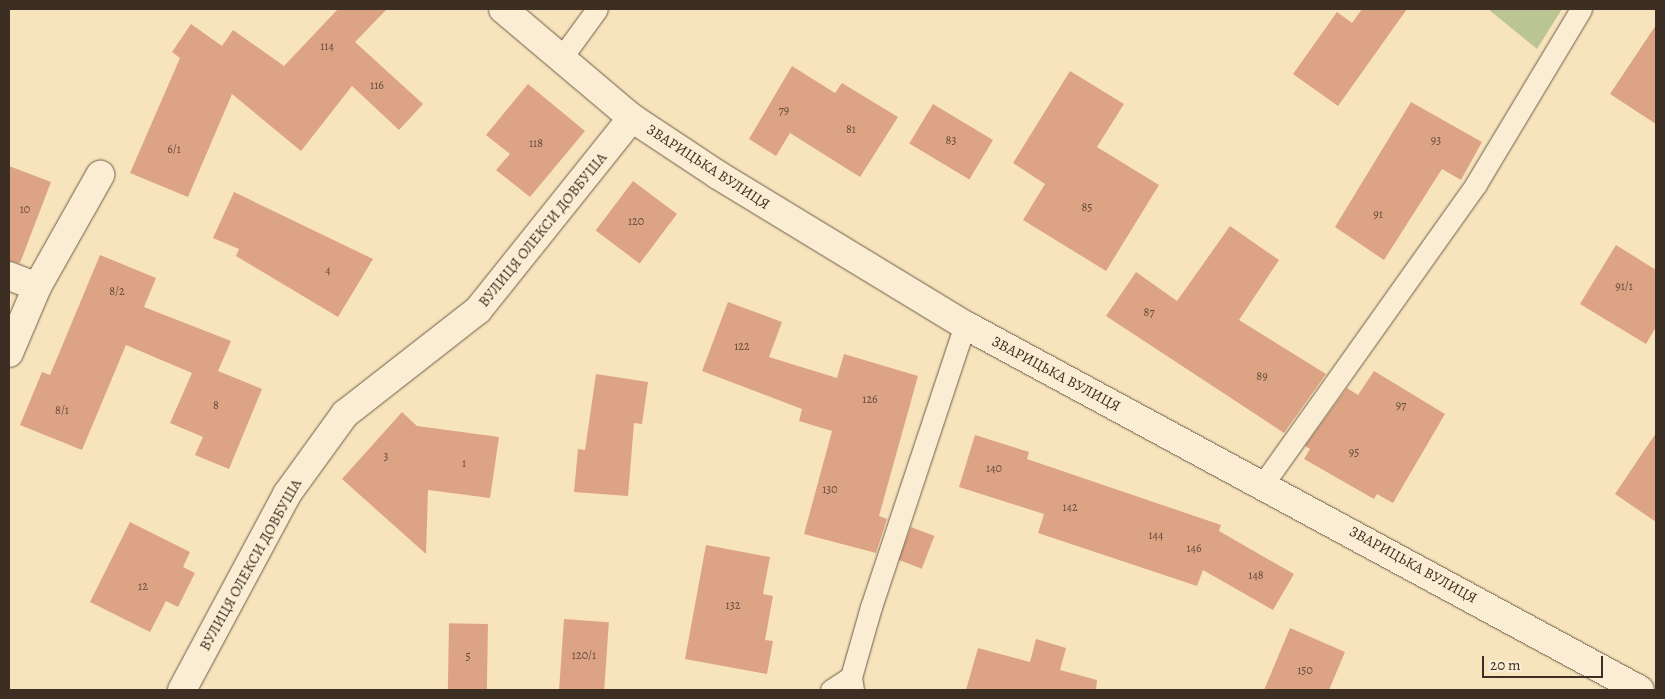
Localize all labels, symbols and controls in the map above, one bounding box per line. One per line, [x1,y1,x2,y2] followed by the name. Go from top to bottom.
[320,40,334,54] house number: 114
[370,79,384,93] house number: 116
[779,104,789,118] house number: 79
[643,120,773,214] street label: ЗВАРИЦЬКА ВУЛИЦЯ
[846,123,856,137] house number: 81
[946,134,956,148] house number: 83
[1431,134,1441,148] house number: 93
[529,137,543,151] house number: 118
[167,143,181,157] house number: 6/1
[475,149,611,311] street label: ВУЛИЦЯ ОЛЕКСИ ДОВБУША
[1082,201,1092,215] house number: 85
[20,203,30,217] house number: 10
[1373,208,1383,222] house number: 91
[628,215,644,229] house number: 120
[325,264,331,278] house number: 4
[1615,280,1633,294] house number: 91/1
[109,285,125,299] house number: 8/2
[1144,306,1154,320] house number: 87
[989,332,1123,416] street label: ЗВАРИЦЬКА ВУЛИЦЯ
[734,340,750,354] house number: 122
[1256,370,1268,384] house number: 89
[862,393,878,407] house number: 126
[213,399,219,413] house number: 8
[1396,399,1406,413] house number: 97
[55,404,69,418] house number: 8/1
[1349,446,1359,460] house number: 95
[384,450,388,464] house number: 3
[462,457,466,471] house number: 1
[986,462,1002,476] house number: 140
[196,476,306,654] street label: ВУЛИЦЯ ОЛЕКСИ ДОВБУША
[822,483,838,497] house number: 130
[1062,501,1078,515] house number: 142
[1346,522,1480,608] street label: ЗВАРИЦЬКА ВУЛИЦЯ
[1149,529,1163,543] house number: 144
[1186,542,1202,556] house number: 146
[1248,569,1264,583] house number: 148
[138,580,148,594] house number: 12
[726,599,740,613] house number: 132
[1485,646,1606,678] scale bar
[572,649,596,663] house number: 120/1
[465,650,471,664] house number: 5
[1490,655,1521,675] text: 20 m
[1297,664,1313,678] house number: 150

